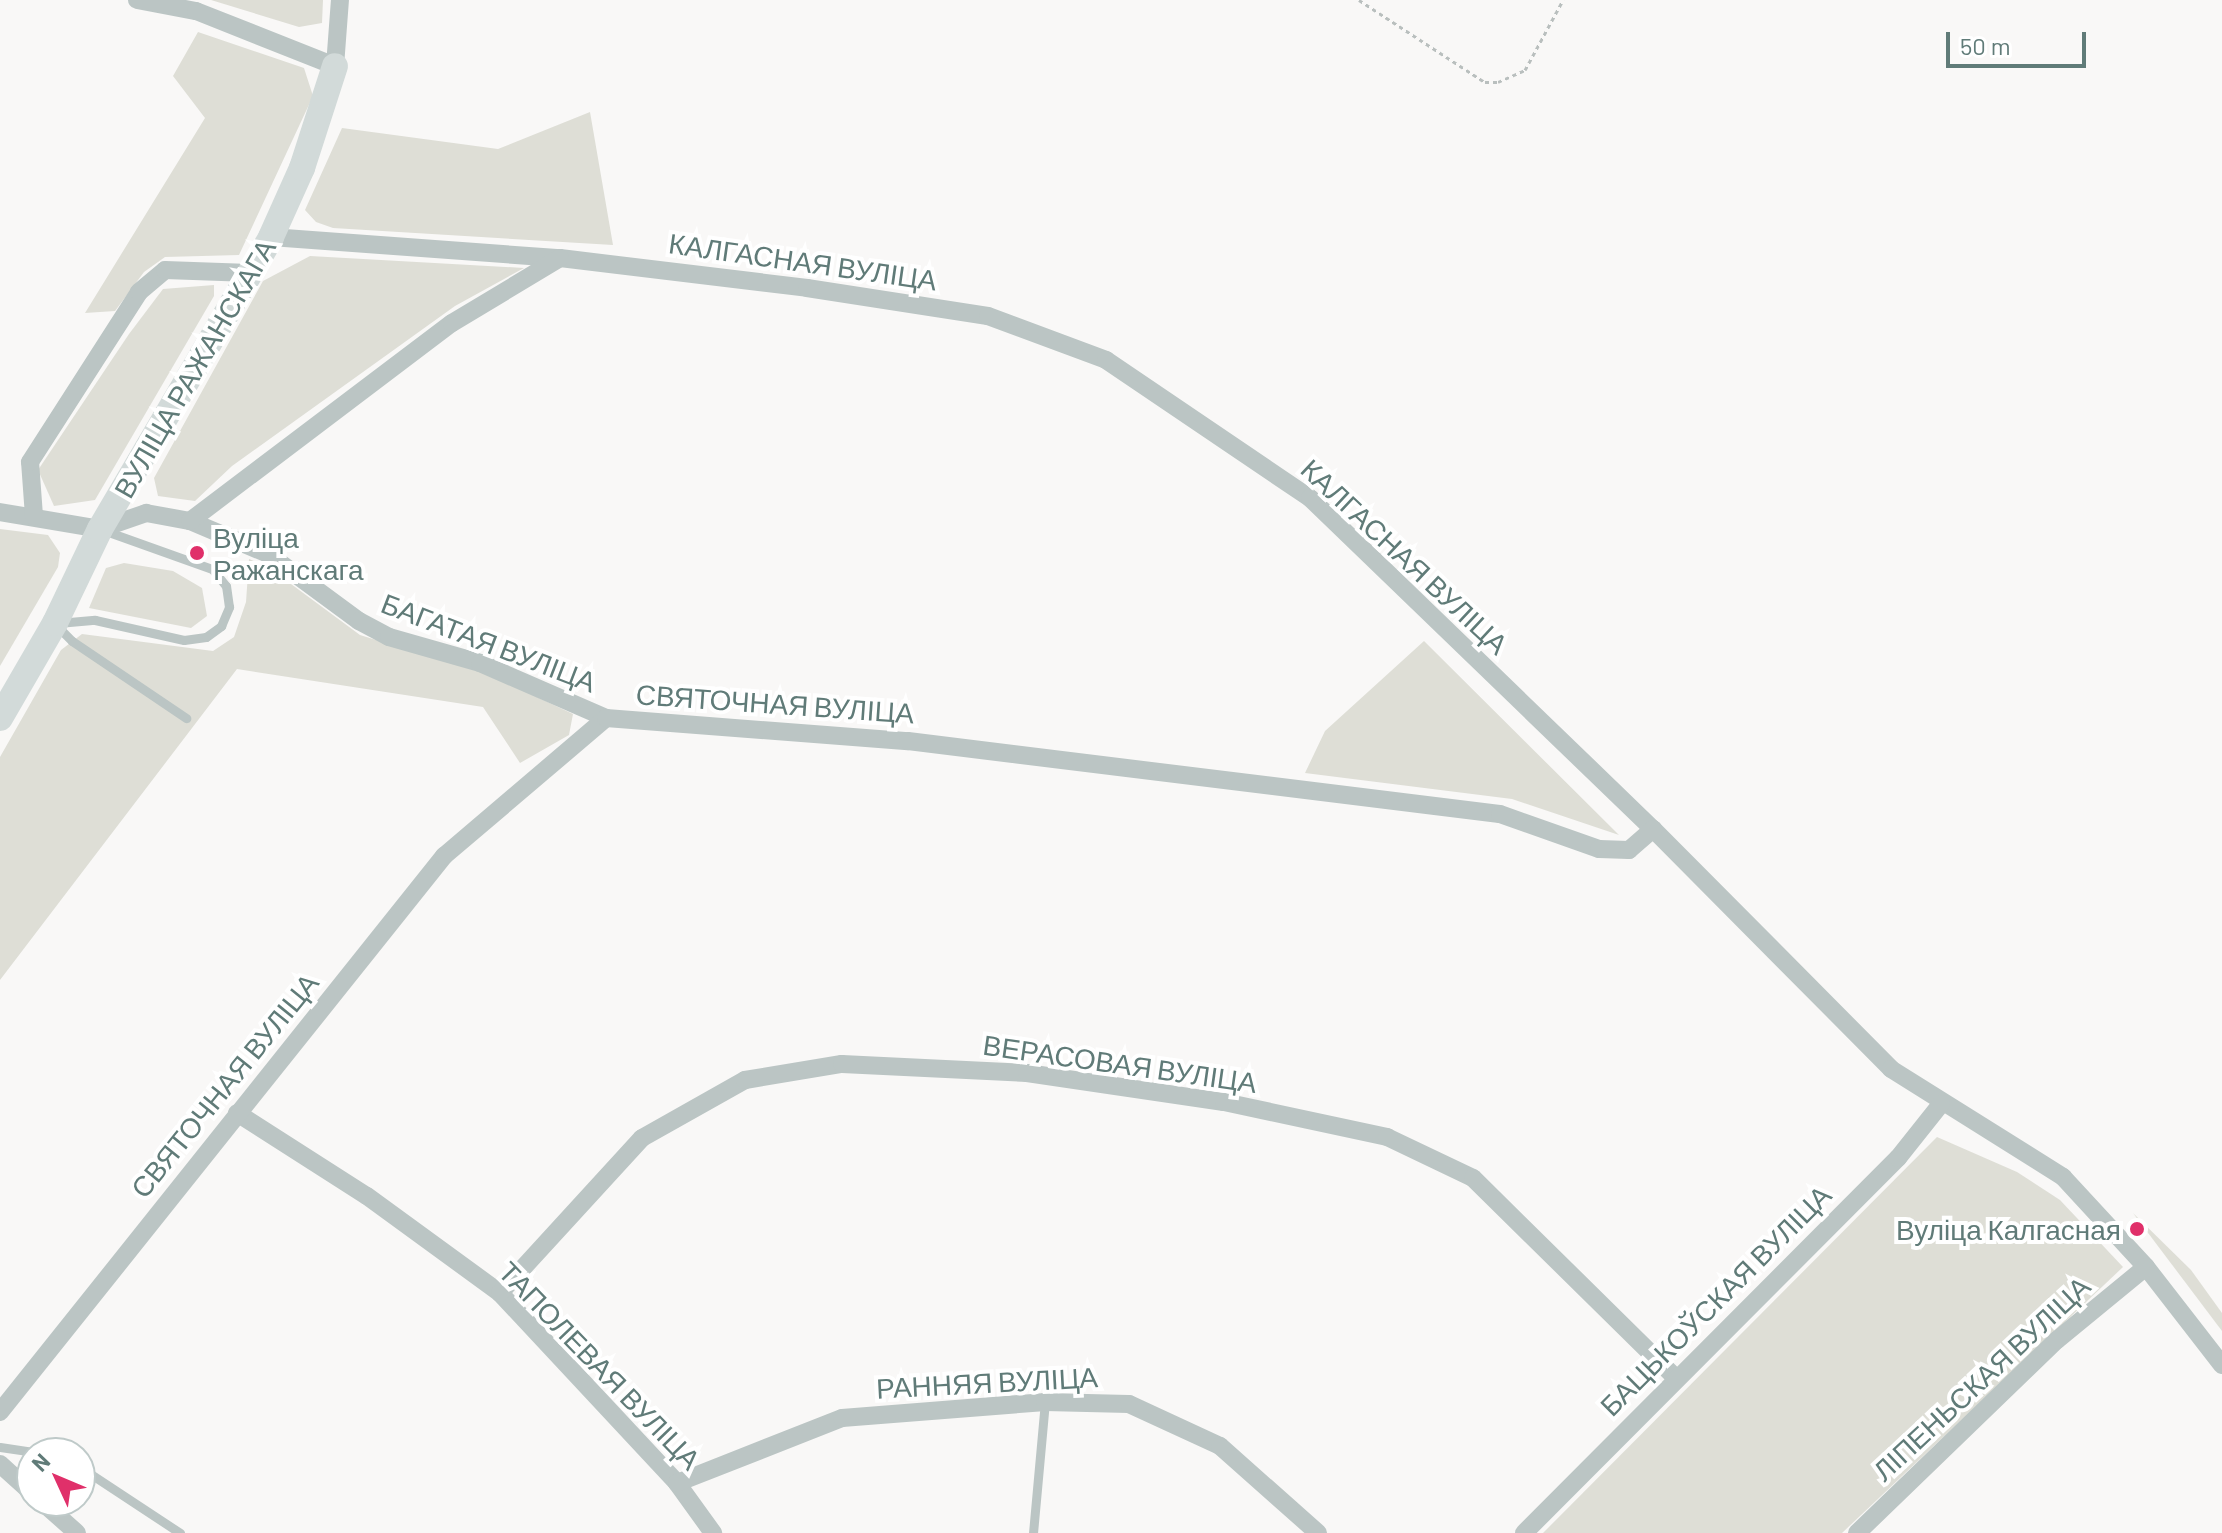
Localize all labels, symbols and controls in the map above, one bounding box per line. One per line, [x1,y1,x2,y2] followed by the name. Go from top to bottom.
[1950,16,2090,66] scale bar
[1960,31,2011,60] text: 50 m
[667,226,939,296] street label: КАЛГАСНАЯ ВУЛІЦА
[106,233,282,503] street label: ВУЛІЦА РАЖАНСКАГА
[1295,452,1515,660] street label: КАЛГАСНАЯ ВУЛІЦА
[213,520,364,586] place label: Вуліца Ражанскага
[188,544,206,562] marker: Вуліца Ражанскага
[377,586,601,698] street label: БАГАТАЯ ВУЛІЦА
[635,677,915,729] street label: СВЯТОЧНАЯ ВУЛІЦА
[123,966,325,1204] street label: СВЯТОЧНАЯ ВУЛІЦА
[981,1027,1259,1099] street label: ВЕРАСОВАЯ ВУЛІЦА
[1593,1178,1837,1422] street label: БАЦЬКОЎСКАЯ ВУЛІЦА
[1896,1212,2121,1246] place label: Вуліца Калгасная
[2128,1220,2146,1238] marker: Вуліца Калгасная
[492,1254,708,1476] street label: ТАПОЛЕВАЯ ВУЛІЦА
[1866,1269,2096,1487] street label: ЛІПЕНЬСКАЯ ВУЛІЦА
[875,1359,1099,1405] street label: РАННЯЯ ВУЛІЦА
[16,1437,96,1517] north arrow
[26,1447,55,1476] text: N

